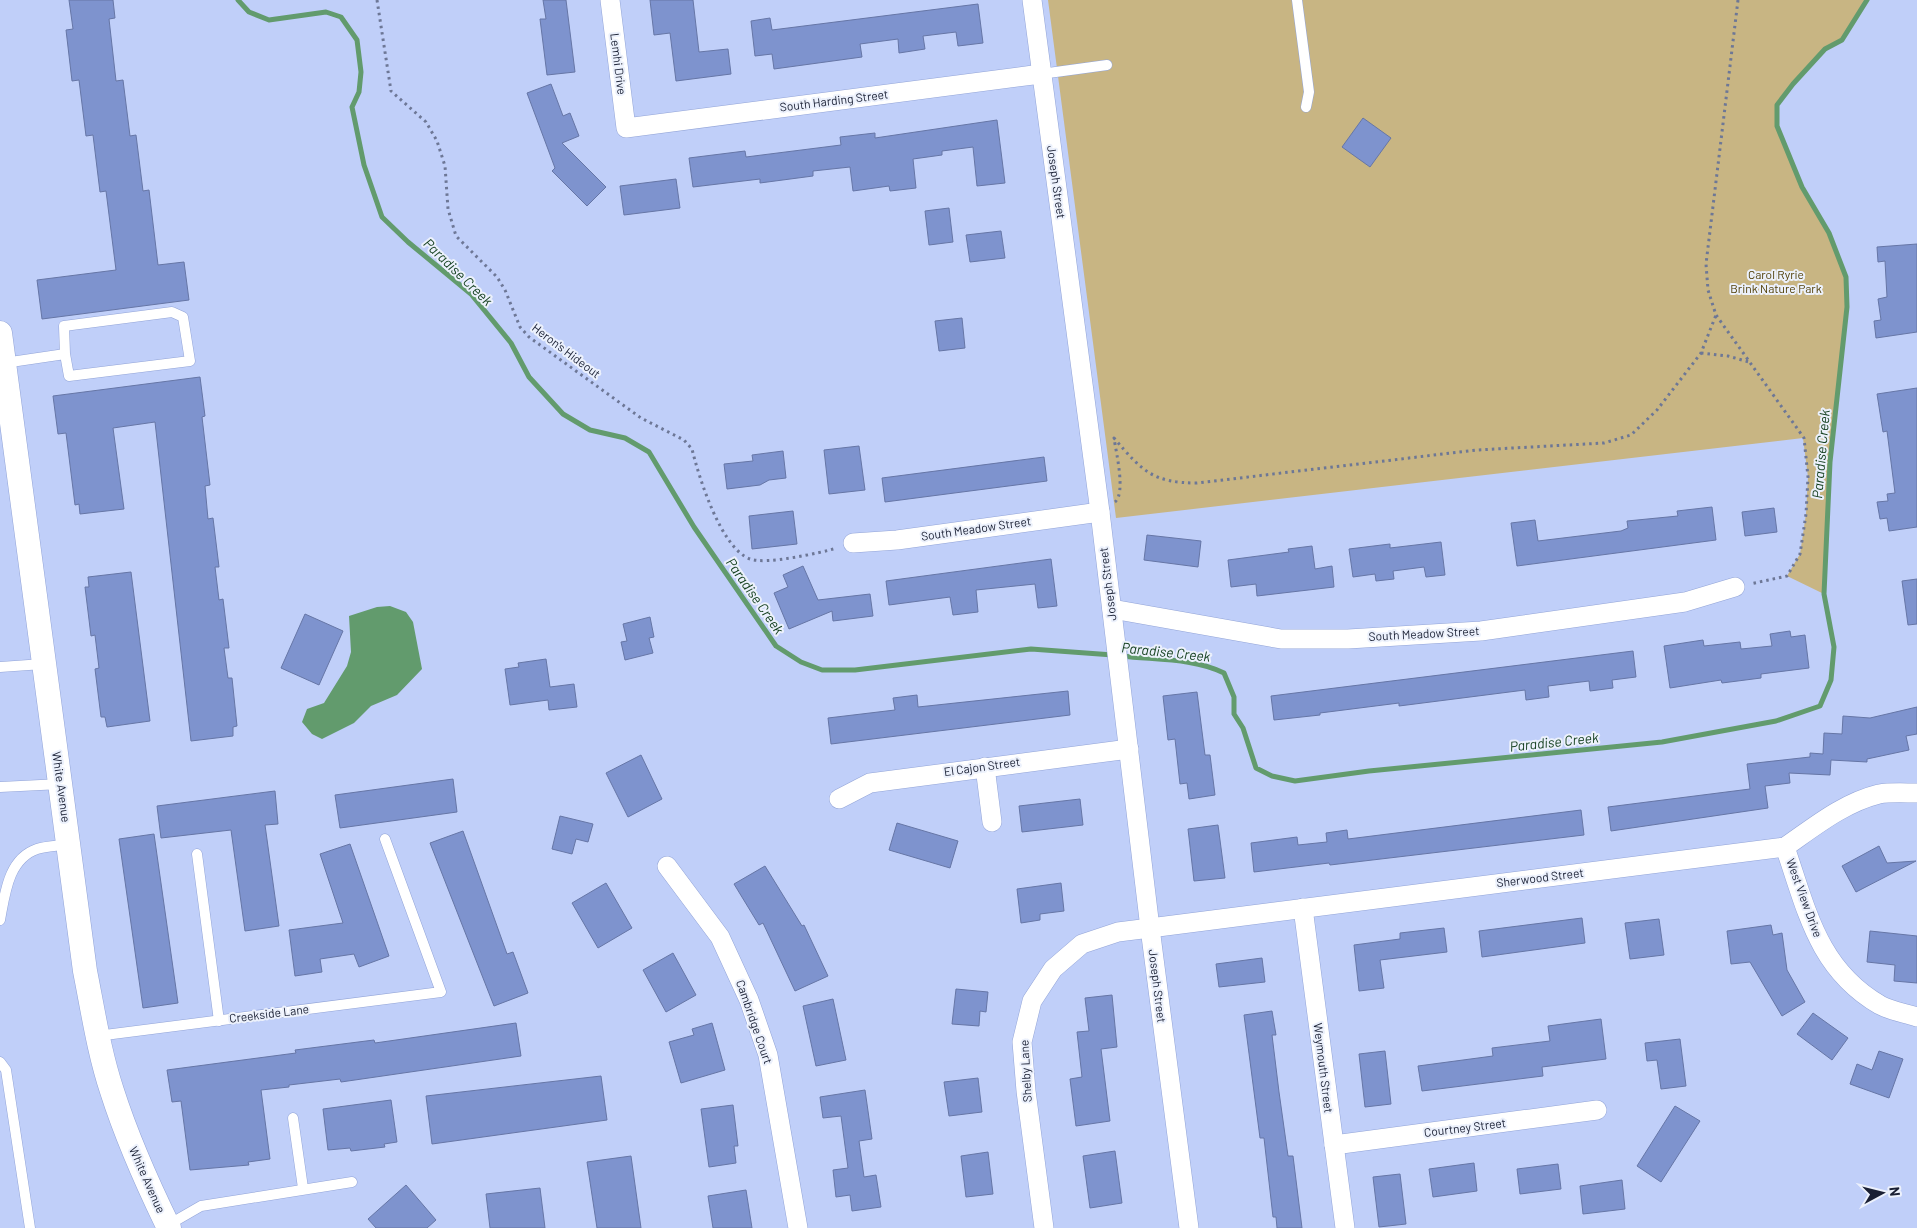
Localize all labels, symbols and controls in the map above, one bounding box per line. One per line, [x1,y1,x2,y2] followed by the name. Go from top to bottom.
[608,32,630,95] street label: Lemhi Drive
[779,86,889,114] street label: South Harding Street
[1045,144,1069,219] street label: Joseph Street
[420,235,496,309] water label: Paradise Creek
[1730,267,1822,295] park label: Carol Ryrie Brink Nature Park
[530,320,603,380] street label: Heron's Hideout
[1808,409,1833,499] water label: Paradise Creek
[920,513,1032,543] street label: South Meadow Street
[1096,547,1118,622] street label: Joseph Street
[723,554,788,637] water label: Paradise Creek
[1368,623,1480,643] street label: South Meadow Street
[1121,638,1212,665] water label: Paradise Creek
[1509,728,1599,755] water label: Paradise Creek
[50,751,74,823] street label: White Avenue
[943,754,1021,778] street label: El Cajon Street
[1784,856,1826,939] street label: West View Drive
[1495,865,1584,889] street label: Sherwood Street
[1147,948,1169,1023] street label: Joseph Street
[734,978,776,1066] street label: Cambridge Court
[228,1001,310,1025] street label: Creekside Lane
[1312,1022,1336,1114] street label: Weymouth Street
[1016,1039,1034,1103] street label: Shelby Lane
[1423,1115,1507,1139] street label: Courtney Street
[127,1144,169,1215] street label: White Avenue
[1857,1168,1907,1218] north arrow
[1886,1186,1904,1197] text: N

